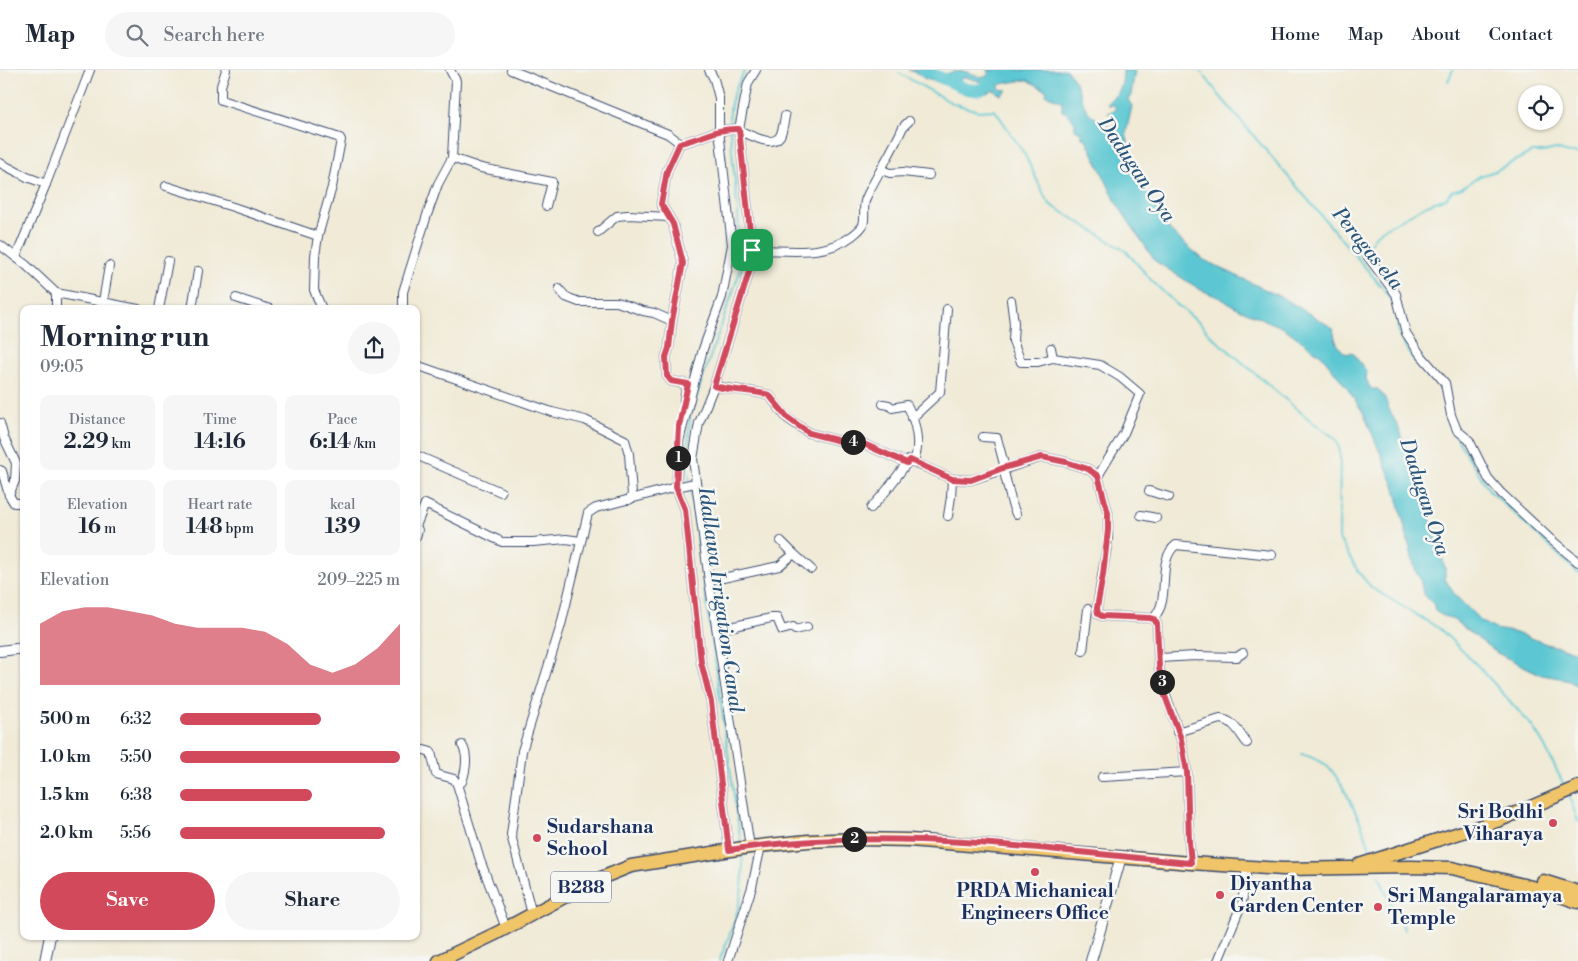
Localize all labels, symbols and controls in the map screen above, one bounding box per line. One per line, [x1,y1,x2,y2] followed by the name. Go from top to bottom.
[105,12,455,57] search box
[25,20,75,50] text: Map
[123,21,151,49] icon: search
[163,23,265,47] text: Search here
[1271,23,1320,46] text: Home
[1348,23,1384,46] text: Map
[1412,23,1461,46] text: About
[1489,23,1553,46] text: Contact
[1518,85,1563,130] map controls
[1518,85,1563,130] button: locate
[1091,112,1181,228] water label: Dadugan Oya
[1325,202,1408,296] water label: Peragas ela
[731,229,773,271] pin
[738,236,766,264] icon: arrive
[40,320,209,355] text: Morning run
[348,322,400,374] button: share
[40,357,83,377] text: 09:05
[69,411,126,429] text: Distance
[203,411,237,429] text: Time
[328,411,358,429] text: Pace
[63,429,109,455] text: 2.29
[194,429,246,455] text: 14:16
[309,429,351,455] text: 6:14
[840,430,866,454] pin: 4
[849,433,858,451] text: 4
[1393,434,1455,560] water label: Dadugan Oya
[109,435,131,453] text: km
[351,435,376,453] text: /km
[666,446,690,470] pin: 1
[675,449,682,467] text: 1
[692,484,748,715] water label: Idallawa Irrigation Canal
[67,496,128,514] text: Elevation
[188,496,252,514] text: Heart rate
[330,496,355,514] text: kcal
[78,514,101,540] text: 16
[186,514,223,540] text: 148
[325,514,361,540] text: 139
[101,520,116,538] text: m
[223,520,254,538] text: bpm
[40,570,109,590] text: Elevation
[318,570,400,590] text: 209–225 m
[1150,670,1174,694] pin: 3
[1158,673,1167,691] text: 3
[40,709,90,729] text: 500 m
[120,709,151,729] text: 6:32
[40,747,91,767] text: 1.0 km
[120,747,152,767] text: 5:50
[40,785,89,805] text: 1.5 km
[120,785,152,805] text: 6:38
[1458,800,1544,846] place label: Sri Bodhi Viharaya
[547,815,654,861] place label: Sudarshana School
[1547,817,1559,829] marker: Sri Bodhi Viharaya
[40,823,93,843] text: 2.0 km
[120,823,151,843] text: 5:56
[842,826,866,852] pin: 2
[850,830,859,848] text: 2
[531,832,543,844] marker: Sudarshana School
[1029,866,1041,878] marker: PRDA Michanical Engineers Office
[40,872,215,930] button: Save
[225,872,400,930] button: Share
[551,872,611,902] road number: B288
[1230,872,1364,918] place label: Diyantha Garden Center
[956,879,1114,925] place label: PRDA Michanical Engineers Office
[1388,884,1563,930] place label: Sri Mangalaramaya Temple
[1214,889,1226,901] marker: Diyantha Garden Center
[1372,901,1384,913] marker: Sri Mangalaramaya Temple

